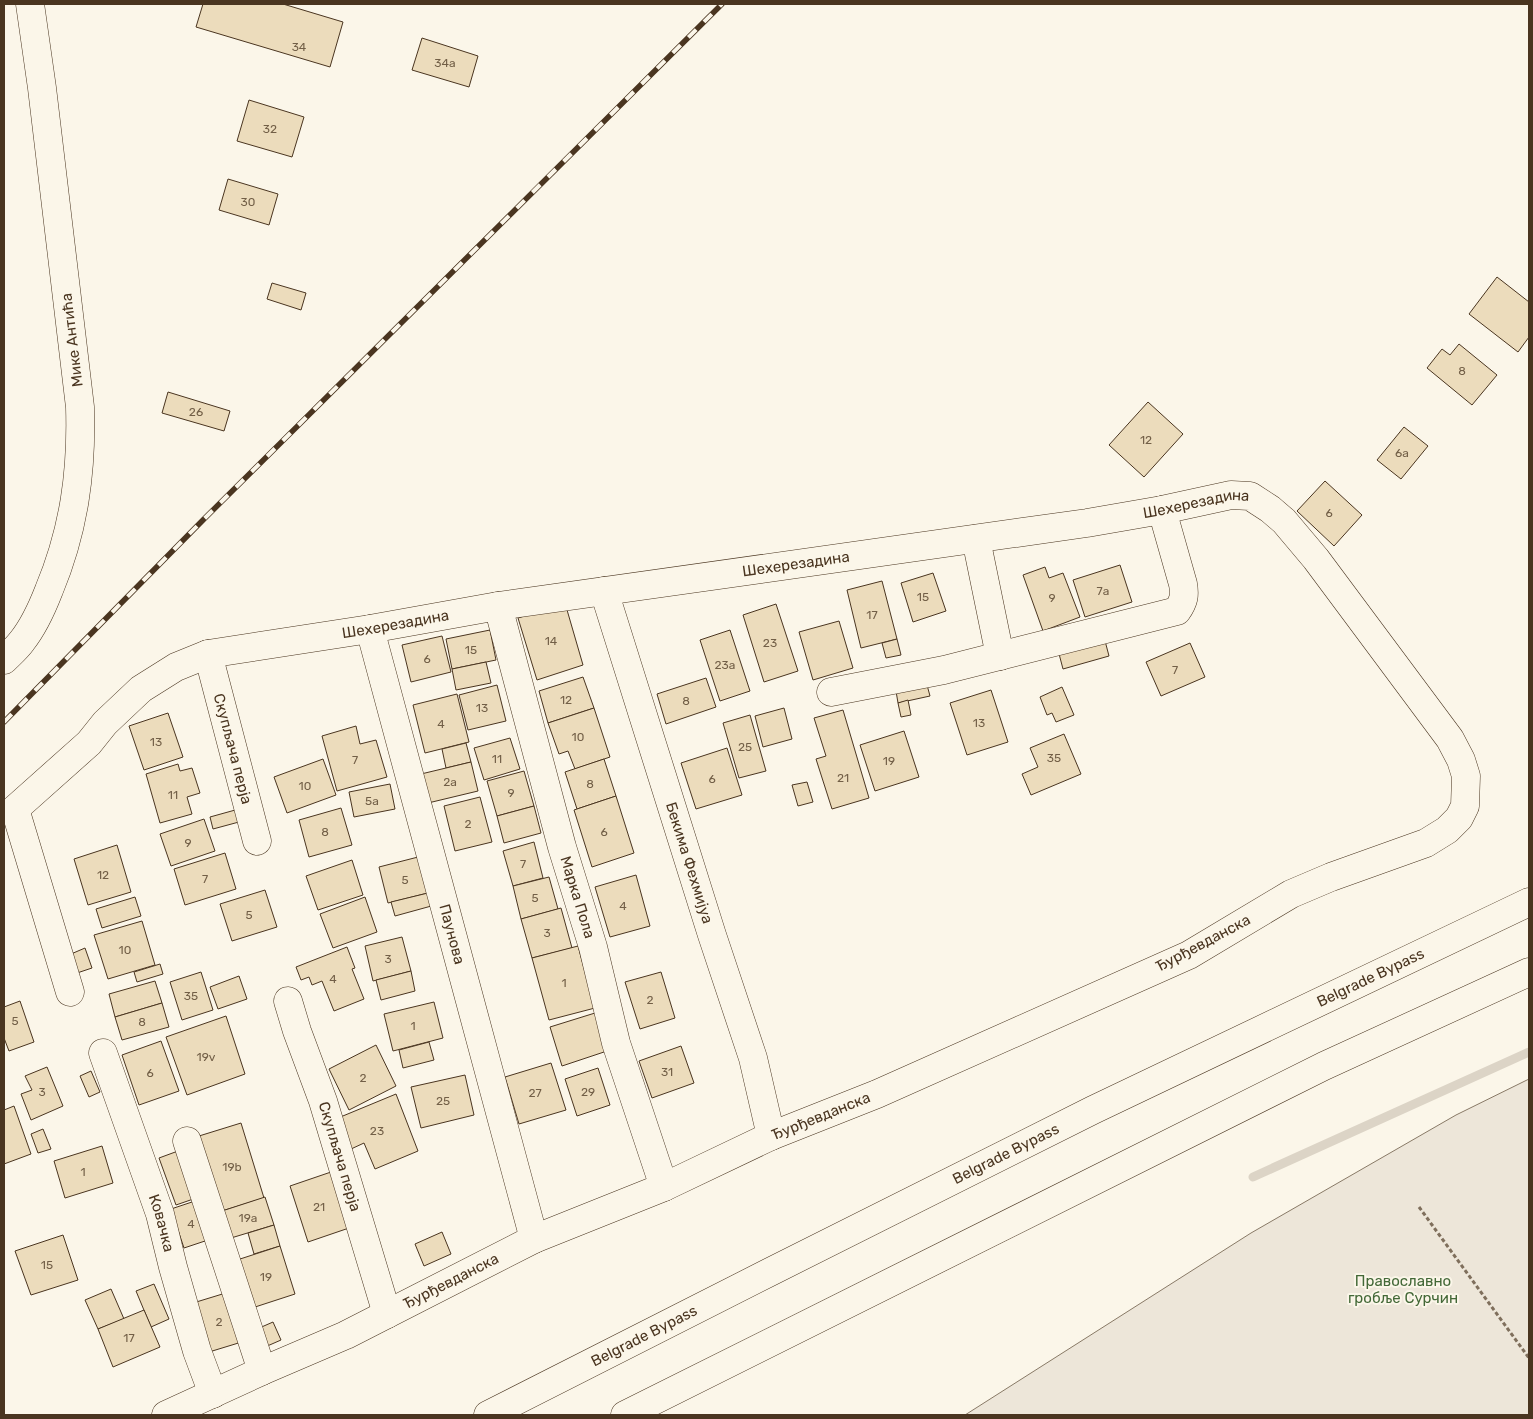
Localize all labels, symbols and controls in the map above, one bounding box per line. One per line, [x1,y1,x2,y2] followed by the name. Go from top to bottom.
[292,40,307,54] house number: 34
[434,56,456,70] house number: 34a
[263,122,277,136] house number: 32
[241,195,255,209] house number: 30
[57,292,87,388] street label: Мике Антића
[1458,364,1466,378] house number: 8
[189,405,203,419] house number: 26
[1140,433,1152,447] house number: 12
[1395,446,1409,460] house number: 6a
[1141,486,1250,522] street label: Шехерезадина
[1325,506,1333,520] house number: 6
[741,548,851,580] street label: Шехерезадина
[1097,584,1109,598] house number: 7a
[917,590,929,604] house number: 15
[1048,591,1056,605] house number: 9
[341,606,450,642] street label: Шехерезадина
[866,608,878,622] house number: 17
[545,634,558,648] house number: 14
[763,636,777,650] house number: 23
[465,643,477,657] house number: 15
[423,652,431,666] house number: 6
[715,658,735,672] house number: 23a
[1172,663,1178,677] house number: 7
[210,692,256,806] street label: Скупљача перја
[560,693,572,707] house number: 12
[682,694,690,708] house number: 8
[476,701,488,715] house number: 13
[973,716,985,730] house number: 13
[437,717,445,731] house number: 4
[572,730,584,744] house number: 10
[150,735,162,749] house number: 13
[738,740,752,754] house number: 25
[1047,751,1061,765] house number: 35
[492,752,502,766] house number: 11
[352,753,358,767] house number: 7
[883,754,895,768] house number: 19
[837,771,849,785] house number: 21
[708,772,716,786] house number: 6
[443,775,457,789] house number: 2a
[586,777,594,791] house number: 8
[299,779,311,793] house number: 10
[507,786,515,800] house number: 9
[168,788,178,802] house number: 11
[365,794,379,808] house number: 5a
[662,800,717,926] street label: Бекима Фехмијуа
[464,817,472,831] house number: 2
[321,825,329,839] house number: 8
[600,825,608,839] house number: 6
[184,836,192,850] house number: 9
[556,854,599,941] street label: Марка Пола
[520,857,526,871] house number: 7
[97,868,109,882] house number: 12
[202,872,208,886] house number: 7
[401,873,409,887] house number: 5
[531,891,539,905] house number: 5
[619,899,627,913] house number: 4
[435,902,469,966] street label: Паунова
[245,908,253,922] house number: 5
[1153,910,1253,976] street label: Ђурђевданска
[543,926,551,940] house number: 3
[119,943,131,957] house number: 10
[1314,944,1427,1011] street label: Belgrade Bypass
[384,952,392,966] house number: 3
[329,972,337,986] house number: 4
[561,976,567,990] house number: 1
[184,989,198,1003] house number: 35
[646,993,654,1007] house number: 2
[11,1014,19,1028] house number: 5
[138,1015,146,1029] house number: 8
[410,1019,416,1033] house number: 1
[197,1050,216,1064] house number: 19v
[661,1065,673,1079] house number: 31
[146,1066,154,1080] house number: 6
[359,1071,367,1085] house number: 2
[38,1085,46,1099] house number: 3
[581,1085,595,1099] house number: 29
[528,1086,542,1100] house number: 27
[769,1088,873,1144] street label: Ђурђевданска
[436,1094,450,1108] house number: 25
[315,1099,365,1214] street label: Скупљача перја
[950,1119,1062,1188] street label: Belgrade Bypass
[370,1124,384,1138] house number: 23
[222,1160,242,1174] house number: 19b
[80,1165,86,1179] house number: 1
[145,1192,178,1254] street label: Ковачка
[313,1200,325,1214] house number: 21
[239,1211,257,1225] house number: 19a
[187,1217,195,1231] house number: 4
[400,1249,502,1313] street label: Ђурђевданска
[41,1258,53,1272] house number: 15
[260,1270,272,1284] house number: 19
[1348,1272,1458,1307] park label: Православно гробље Сурчин
[588,1301,701,1370] street label: Belgrade Bypass
[215,1315,223,1329] house number: 2
[123,1331,135,1345] house number: 17

